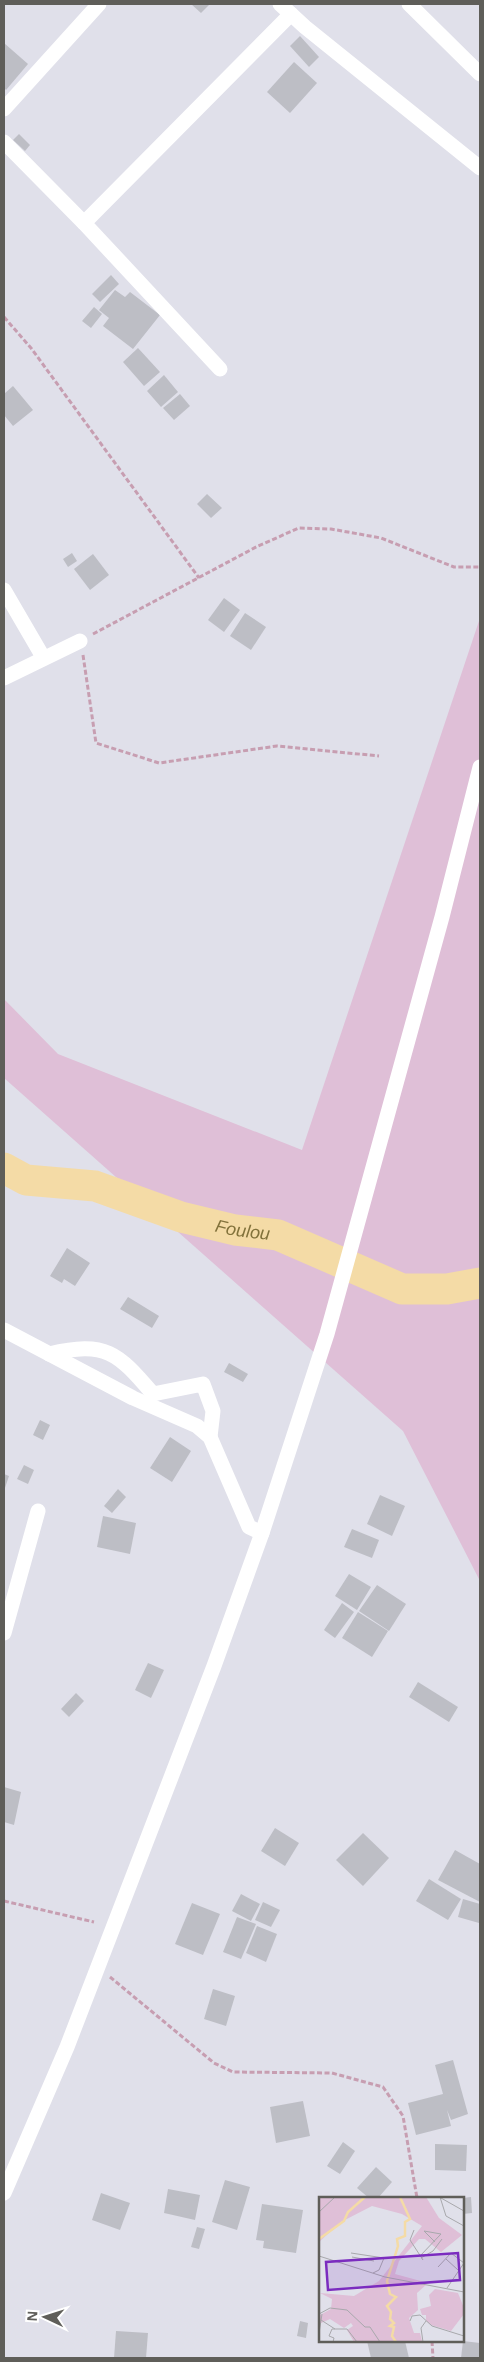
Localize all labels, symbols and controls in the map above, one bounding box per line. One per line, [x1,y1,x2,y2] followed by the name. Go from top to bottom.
[213,1216,271,1244] water label: Foulou
[319,2197,464,2342] inset map
[20,2292,70,2342] north arrow
[24,2310,40,2322] text: N

